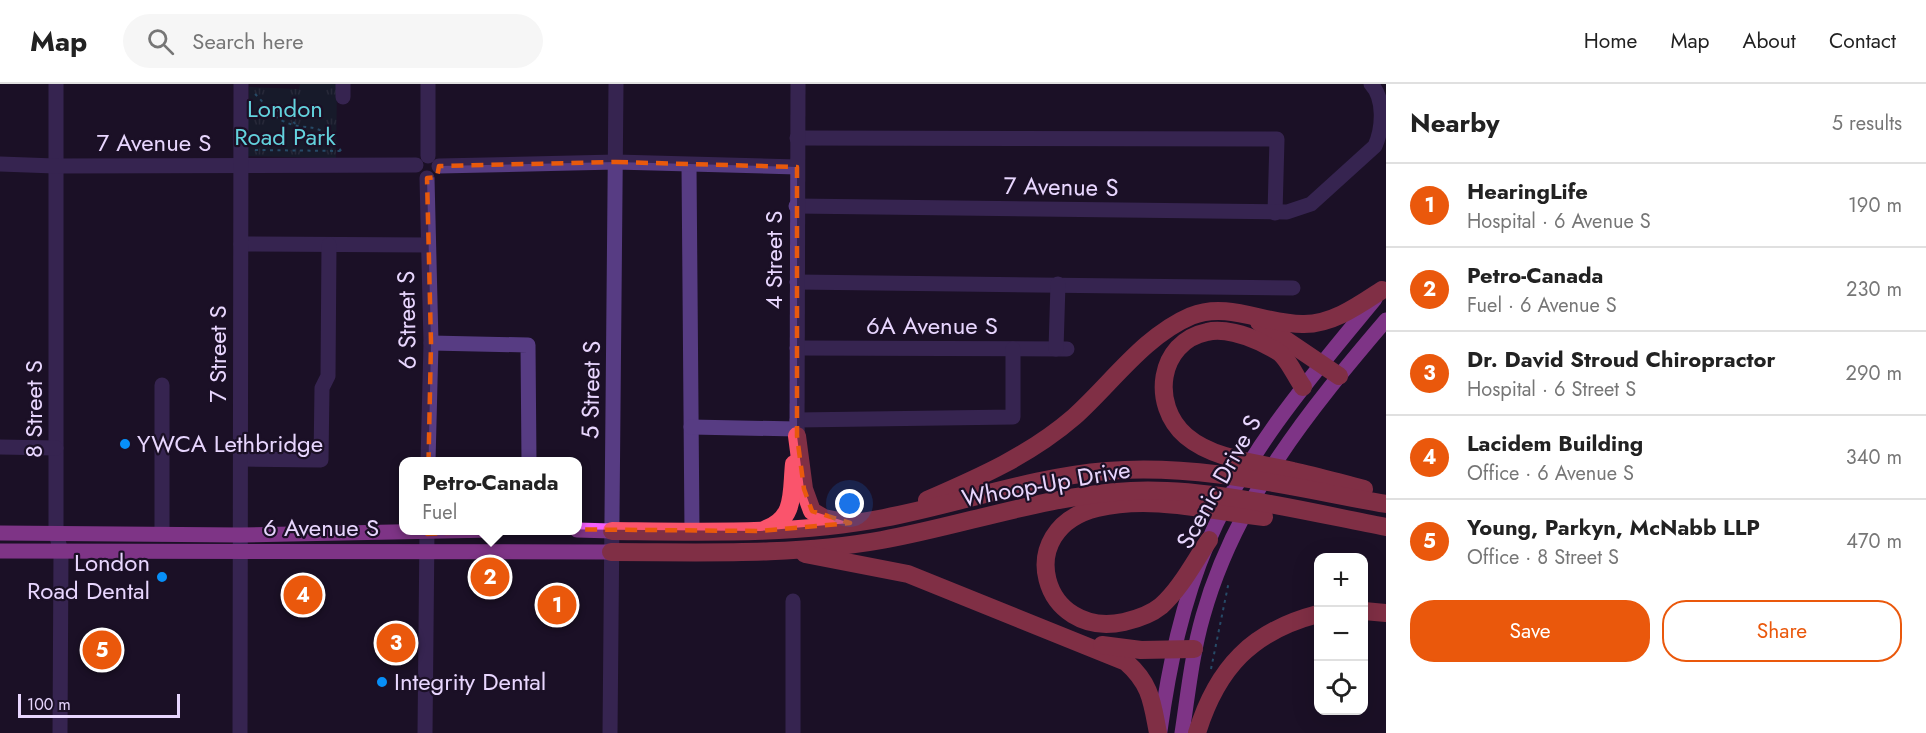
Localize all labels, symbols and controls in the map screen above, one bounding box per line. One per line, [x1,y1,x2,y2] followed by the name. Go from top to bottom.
[123,14,543,68] search box
[30,21,87,62] text: Map
[144,25,177,58] icon: search
[192,25,304,57] text: Search here
[1584,26,1637,56] text: Home
[1670,26,1710,56] text: Map
[1743,26,1796,56] text: About
[1829,26,1896,56] text: Contact
[234,91,336,154] park label: London Road Park
[1410,104,1499,142] text: Nearby
[1832,109,1902,138] text: 5 results
[97,125,211,160] street label: 7 Avenue S
[1003,168,1119,205] street label: 7 Avenue S
[1467,175,1588,207] text: HearingLife
[1424,191,1435,220] text: 1
[1848,191,1902,220] text: 190 m
[1467,207,1651,236] text: Hospital · 6 Avenue S
[756,211,791,309] street label: 4 Street S
[1467,259,1603,291] text: Petro-Canada
[388,270,425,370] street label: 6 Street S
[1423,275,1436,304] text: 2
[1846,275,1902,304] text: 230 m
[1467,291,1617,320] text: Fuel · 6 Avenue S
[200,305,235,403] street label: 7 Street S
[866,308,998,343] street label: 6A Avenue S
[572,341,609,439] street label: 5 Street S
[1467,343,1776,375] text: Dr. David Stroud Chiropractor
[1423,359,1436,388] text: 3
[1846,359,1902,388] text: 290 m
[16,360,51,458] street label: 8 Street S
[1467,375,1636,404] text: Hospital · 6 Street S
[1167,408,1270,555] street label: Scenic Drive S
[137,426,323,461] place label: YWCA Lethbridge
[1467,427,1643,459] text: Lacidem Building
[118,437,132,451] marker: YWCA Lethbridge
[1423,443,1436,472] text: 4
[1846,443,1902,472] text: 340 m
[959,451,1133,516] street label: Whoop-Up Drive
[399,457,582,535] popup
[1467,459,1634,488] text: Office · 6 Avenue S
[422,466,559,498] text: Petro-Canada
[835,489,864,518] your location
[422,498,457,527] text: Fuel
[263,510,379,545] street label: 6 Avenue S
[1467,511,1760,543] text: Young, Parkyn, McNabb LLP
[1423,527,1436,556] text: 5
[1846,527,1902,556] text: 470 m
[1467,543,1619,572] text: Office · 8 Street S
[27,545,150,608] place label: London Road Dental
[1314,553,1368,715] map controls
[1314,553,1368,607] button: +
[470,554,510,600] pin: 2
[155,570,169,584] marker: London Road Dental
[284,572,322,618] pin: 4
[538,582,576,628] pin: 1
[1410,600,1650,662] button: Save
[1662,600,1902,662] button: Share
[1314,607,1368,661] button: −
[376,620,416,666] pin: 3
[82,628,122,672] pin: 5
[1314,661,1368,715] button: locate
[394,664,546,699] place label: Integrity Dental
[375,675,389,689] marker: Integrity Dental
[18,691,180,718] scale bar
[27,693,71,716] text: 100 m

